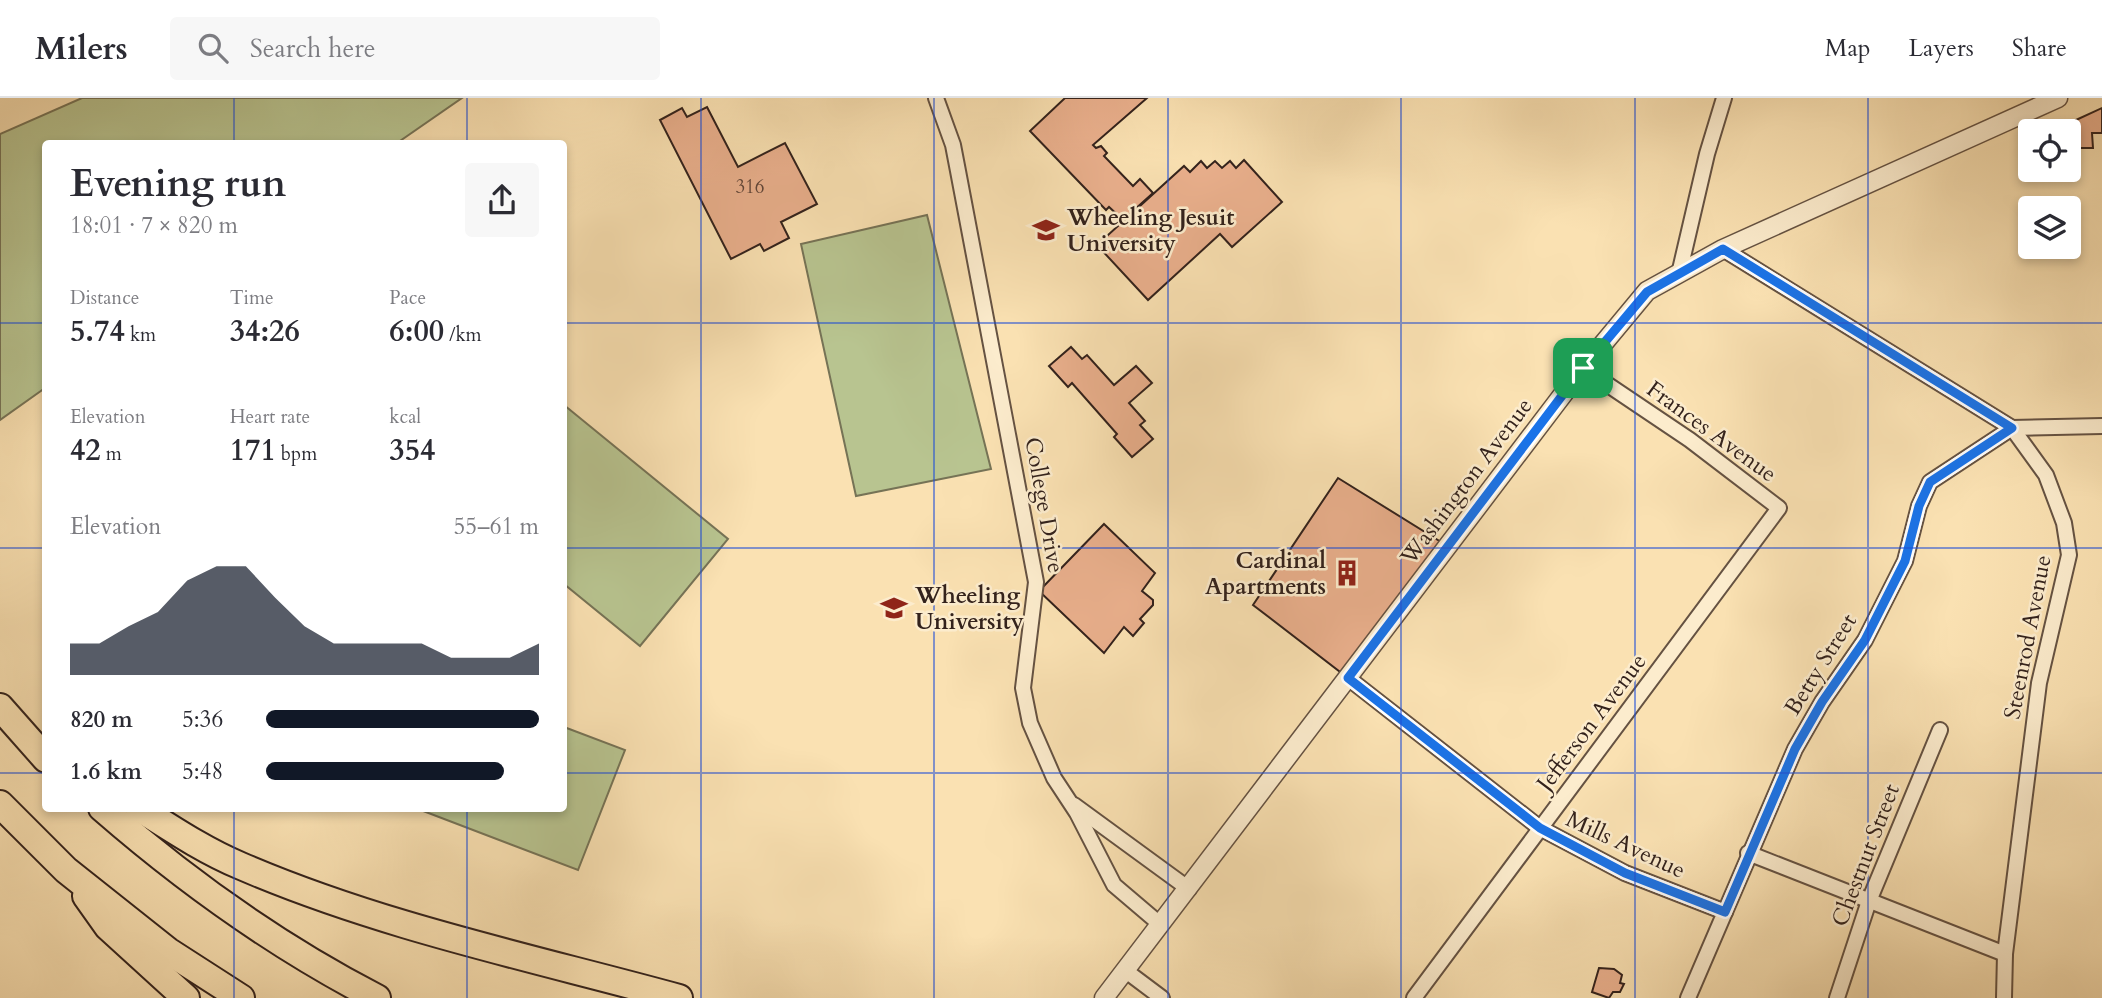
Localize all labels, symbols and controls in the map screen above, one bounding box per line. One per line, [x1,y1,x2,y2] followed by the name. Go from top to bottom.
[170,17,660,80] search box
[35,26,128,71] text: Milers
[194,29,232,67] icon: search
[250,31,376,66] text: Search here
[1825,32,1871,65] text: Map
[1909,32,1974,65] text: Layers
[2012,32,2067,65] text: Share
[2018,119,2081,259] map controls
[2018,119,2081,182] button: locate
[70,158,286,210] text: Evening run
[465,163,539,237] button: share
[735,174,765,200] house number: 316
[2018,196,2081,259] button: layers
[1066,202,1235,259] place label: Wheeling Jesuit University
[70,210,238,241] text: 18:01 · 7 × 820 m
[1031,215,1061,245] school or university icon: Wheeling Jesuit University
[70,285,139,311] text: Distance
[230,285,274,311] text: Time
[389,285,426,311] text: Pace
[70,311,125,352] text: 5.74
[230,311,300,352] text: 34:26
[389,311,444,352] text: 6:00
[125,322,156,348] text: km
[444,322,482,348] text: /km
[1553,338,1613,398] pin
[1564,349,1602,387] icon: arrive
[1640,374,1783,489] street label: Frances Avenue
[1393,391,1539,572] street label: Washington Avenue
[70,404,145,430] text: Elevation
[230,404,310,430] text: Heart rate
[389,404,421,430] text: kcal
[70,430,101,471] text: 42
[230,430,276,471] text: 171
[389,430,435,471] text: 354
[1017,435,1072,575] street label: College Drive
[101,441,122,467] text: m
[276,441,317,467] text: bpm
[70,511,161,542] text: Elevation
[454,511,539,542] text: 55–61 m
[1205,545,1326,602] place label: Cardinal Apartments
[1996,552,2059,722] street label: Steenrod Avenue
[1332,558,1362,588] building icon: Cardinal Apartments
[914,580,1024,637] place label: Wheeling University
[879,593,909,623] school or university icon: Wheeling University
[1777,608,1864,721] street label: Betty Street
[1528,647,1653,800] street label: Jefferson Avenue
[70,704,133,735] text: 820 m
[182,704,223,735] text: 5:36
[70,756,142,787] text: 1.6 km
[182,756,223,787] text: 5:48
[1824,780,1907,931] street label: Chestnut Street
[1561,803,1690,886] street label: Mills Avenue

